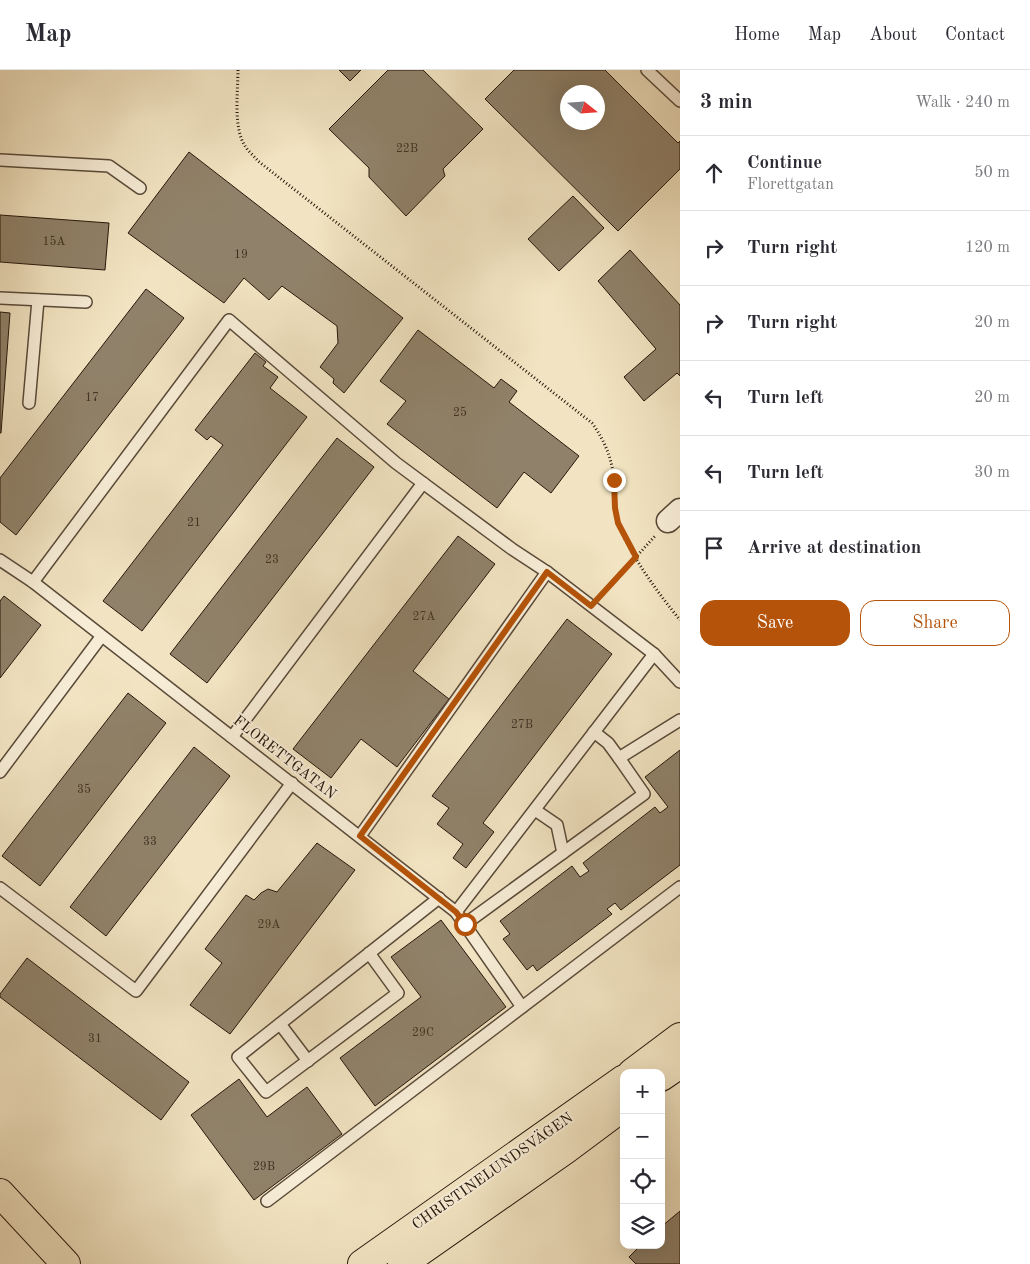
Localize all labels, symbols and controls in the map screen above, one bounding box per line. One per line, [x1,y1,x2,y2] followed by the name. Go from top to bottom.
[25,23,72,47] text: Map
[734,26,780,44] text: Home
[808,26,841,44] text: Map
[869,26,917,44] text: About
[945,26,1005,44] text: Contact
[560,85,605,130] north arrow
[700,92,753,113] text: 3 min
[915,95,1010,111] text: Walk · 240 m
[396,143,418,155] house number: 22B
[747,154,822,173] text: Continue
[700,159,728,187] icon: ahead
[974,165,1010,181] text: 50 m
[747,177,834,193] text: Florettgatan
[700,234,728,262] icon: right
[42,235,66,248] house number: 15A
[747,239,837,258] text: Turn right
[965,240,1010,256] text: 120 m
[234,249,248,261] house number: 19
[700,309,728,337] icon: right
[747,314,837,333] text: Turn right
[974,315,1010,331] text: 20 m
[700,384,728,412] icon: left
[747,389,824,408] text: Turn left
[974,390,1010,406] text: 20 m
[85,392,99,404] house number: 17
[453,406,467,419] house number: 25
[700,459,728,487] icon: left
[747,464,824,483] text: Turn left
[974,465,1010,481] text: 30 m
[603,469,626,492] route end
[187,517,201,529] house number: 21
[700,534,728,562] icon: arrive
[747,539,921,558] text: Arrive at destination
[265,554,279,566] house number: 23
[700,600,850,646] button: Save
[860,600,1010,646] button: Share
[412,611,436,623] house number: 27A
[230,713,339,803] street label: FLORETTGATAN
[511,719,533,731] house number: 27B
[77,783,91,796] house number: 35
[143,836,157,848] house number: 33
[454,913,477,936] route start
[257,919,281,931] house number: 29A
[412,1027,434,1039] house number: 29C
[88,1033,102,1045] house number: 31
[620,1069,665,1249] map controls
[620,1069,665,1114] button: +
[408,1108,577,1233] street label: CHRISTINELUNDSVÄGEN
[620,1114,665,1159] button: −
[620,1159,665,1204] button: locate
[253,1161,275,1173] house number: 29B
[620,1204,665,1249] button: layers

